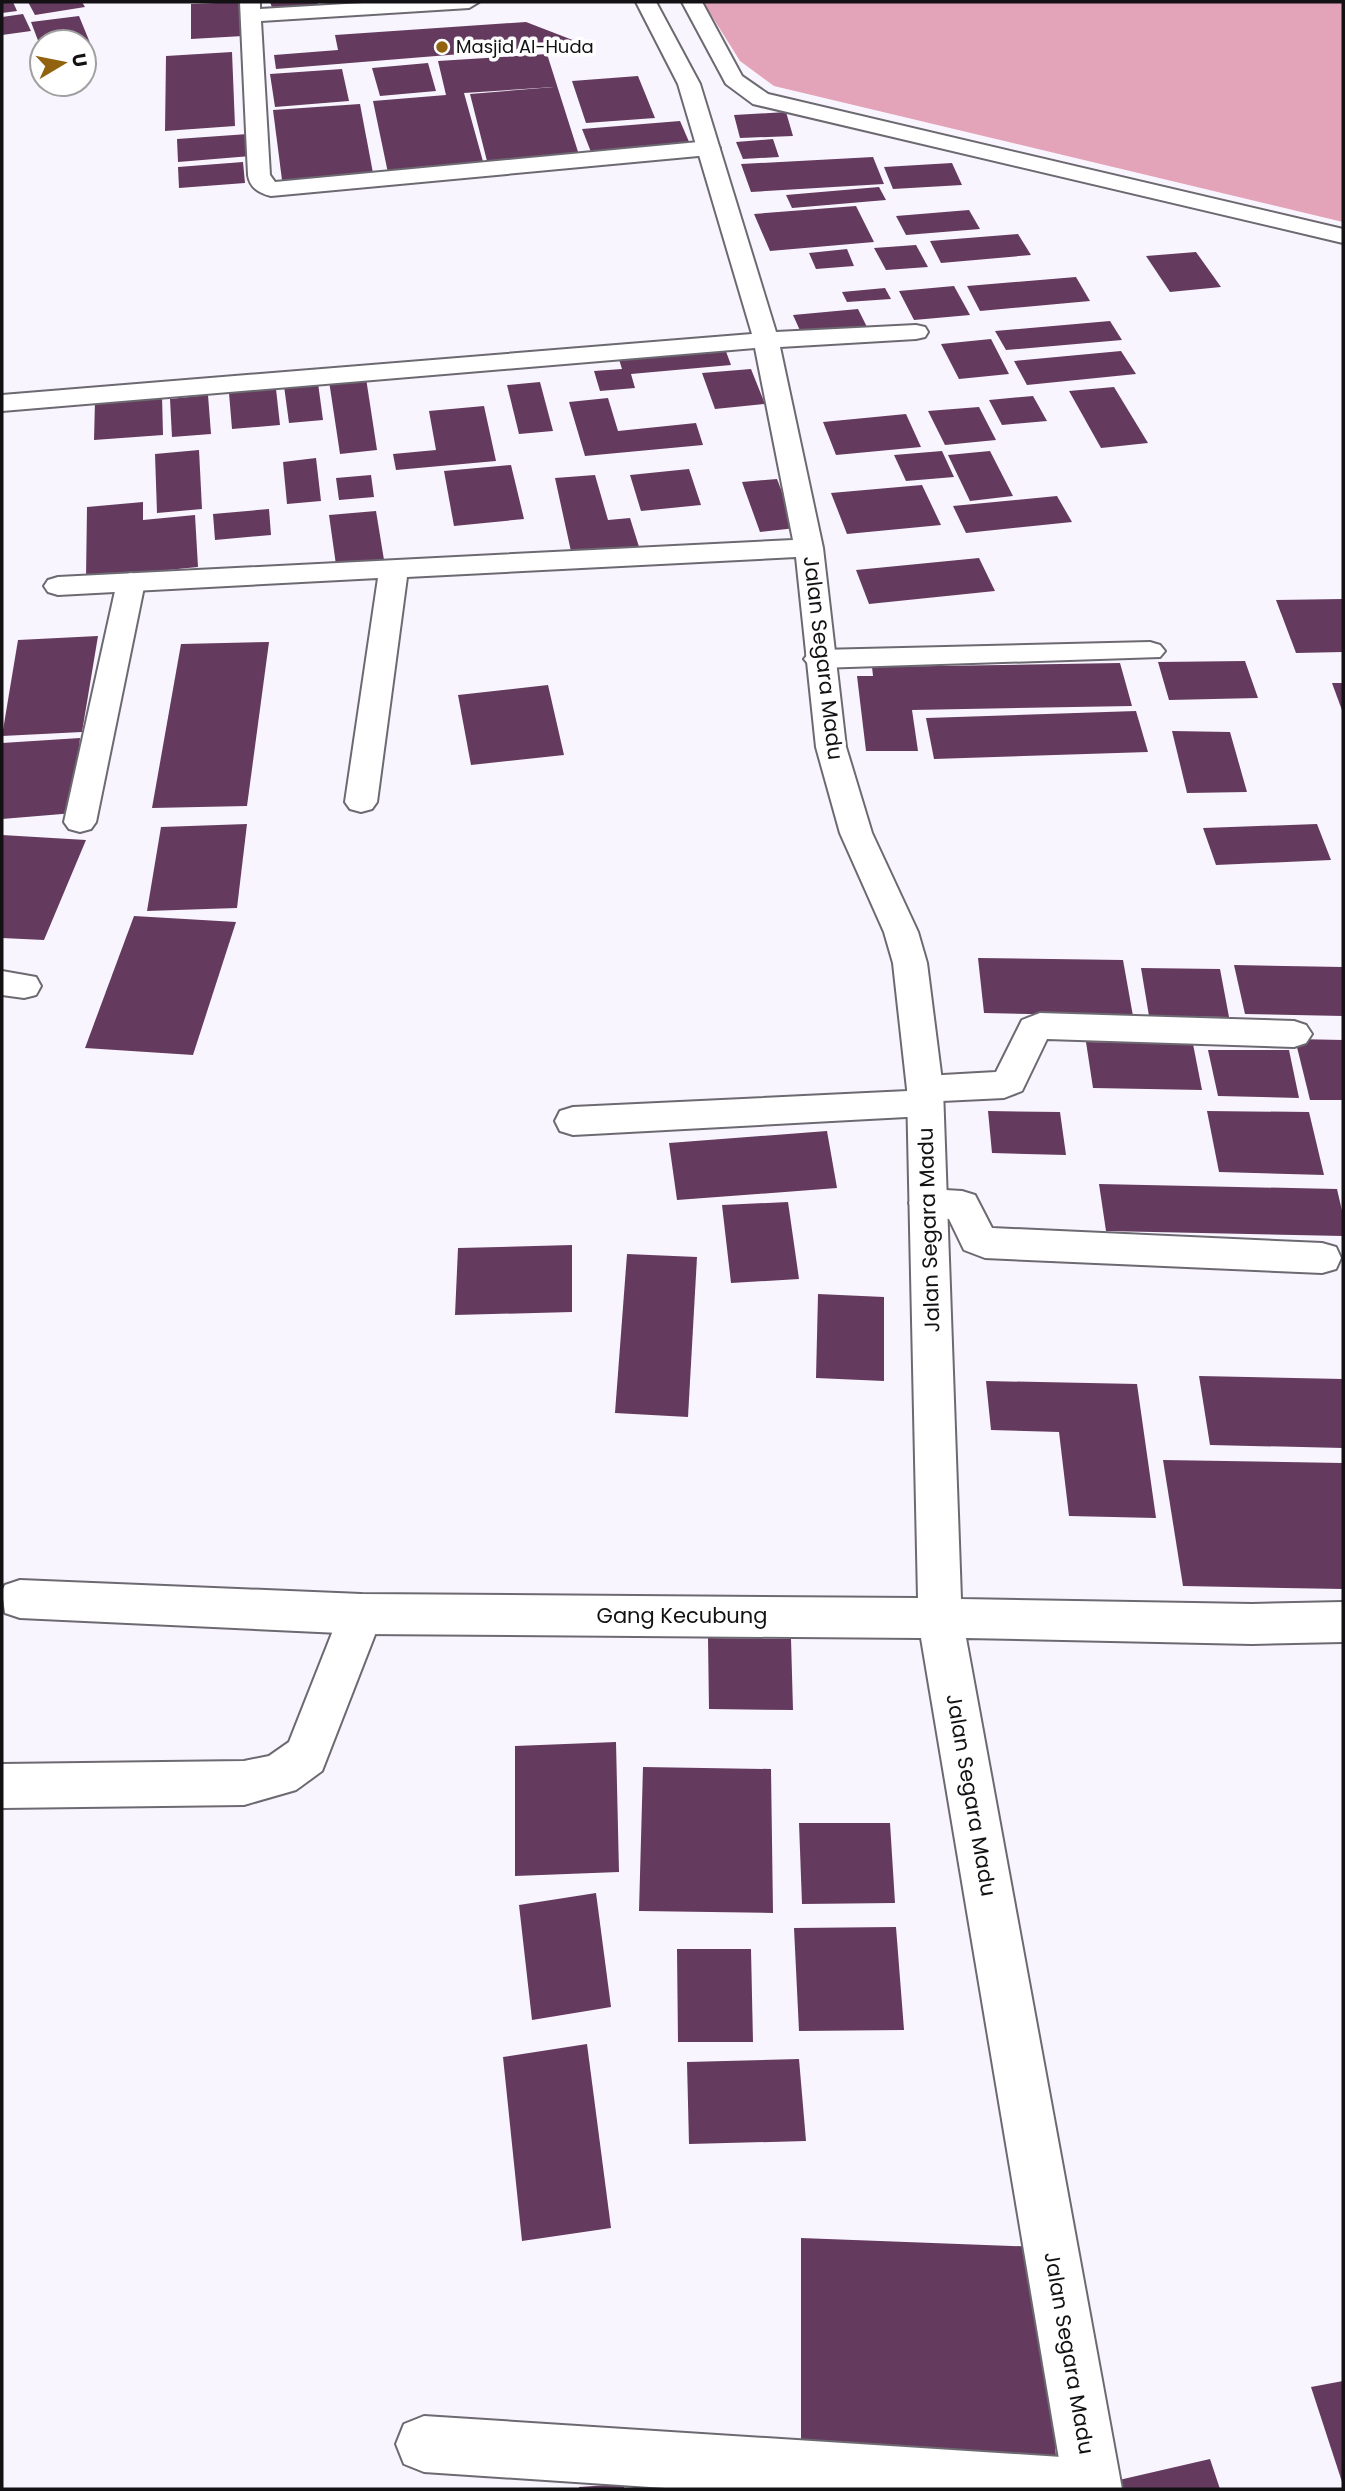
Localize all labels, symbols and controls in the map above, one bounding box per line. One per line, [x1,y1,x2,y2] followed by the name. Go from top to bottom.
[28,28,98,98] north arrow
[456,34,594,59] place label: Masjid Al-Huda
[434,39,450,55] marker: Masjid Al-Huda
[65,51,94,69] text: U
[797,554,850,761] street label: Jalan Segara Madu
[910,1127,947,1333] street label: Jalan Segara Madu
[597,1601,767,1630] street label: Gang Kecubung
[939,1691,1004,1898] street label: Jalan Segara Madu
[1037,2249,1102,2456] street label: Jalan Segara Madu

